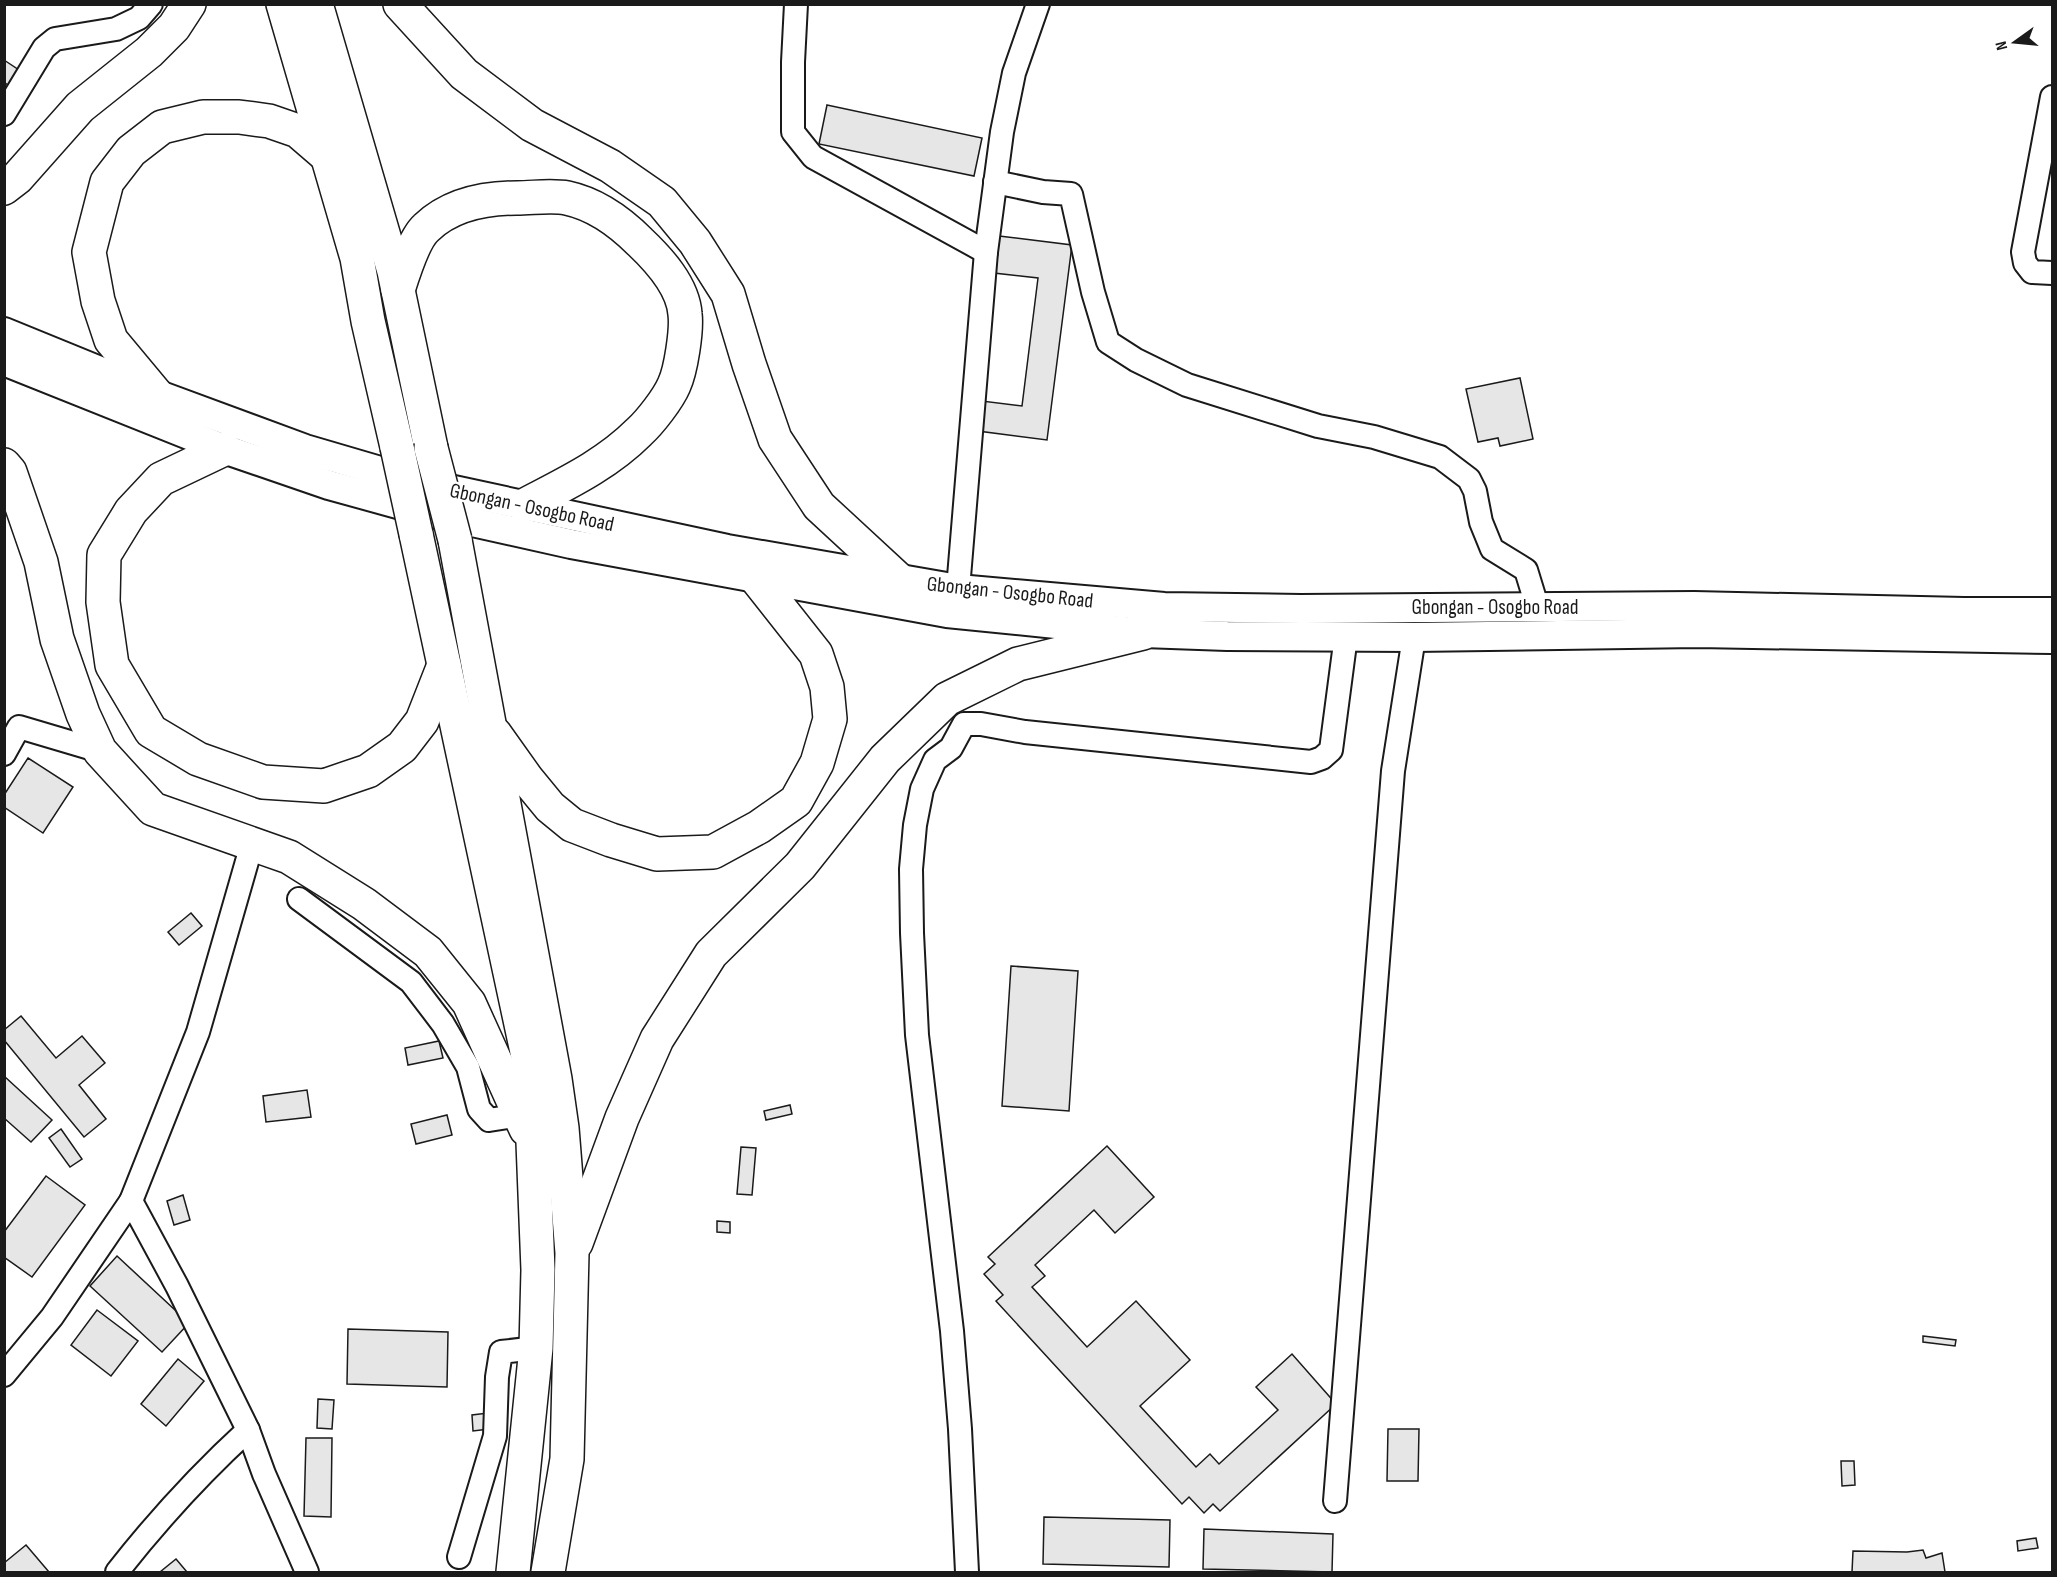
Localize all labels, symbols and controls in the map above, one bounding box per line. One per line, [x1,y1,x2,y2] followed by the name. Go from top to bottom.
[1985,12,2045,72] north arrow
[1992,39,2012,52] text: N
[448,478,616,537] street label: Gbongan - Osogbo Road
[925,571,1094,614] street label: Gbongan - Osogbo Road
[1411,595,1579,620] street label: Gbongan - Osogbo Road

